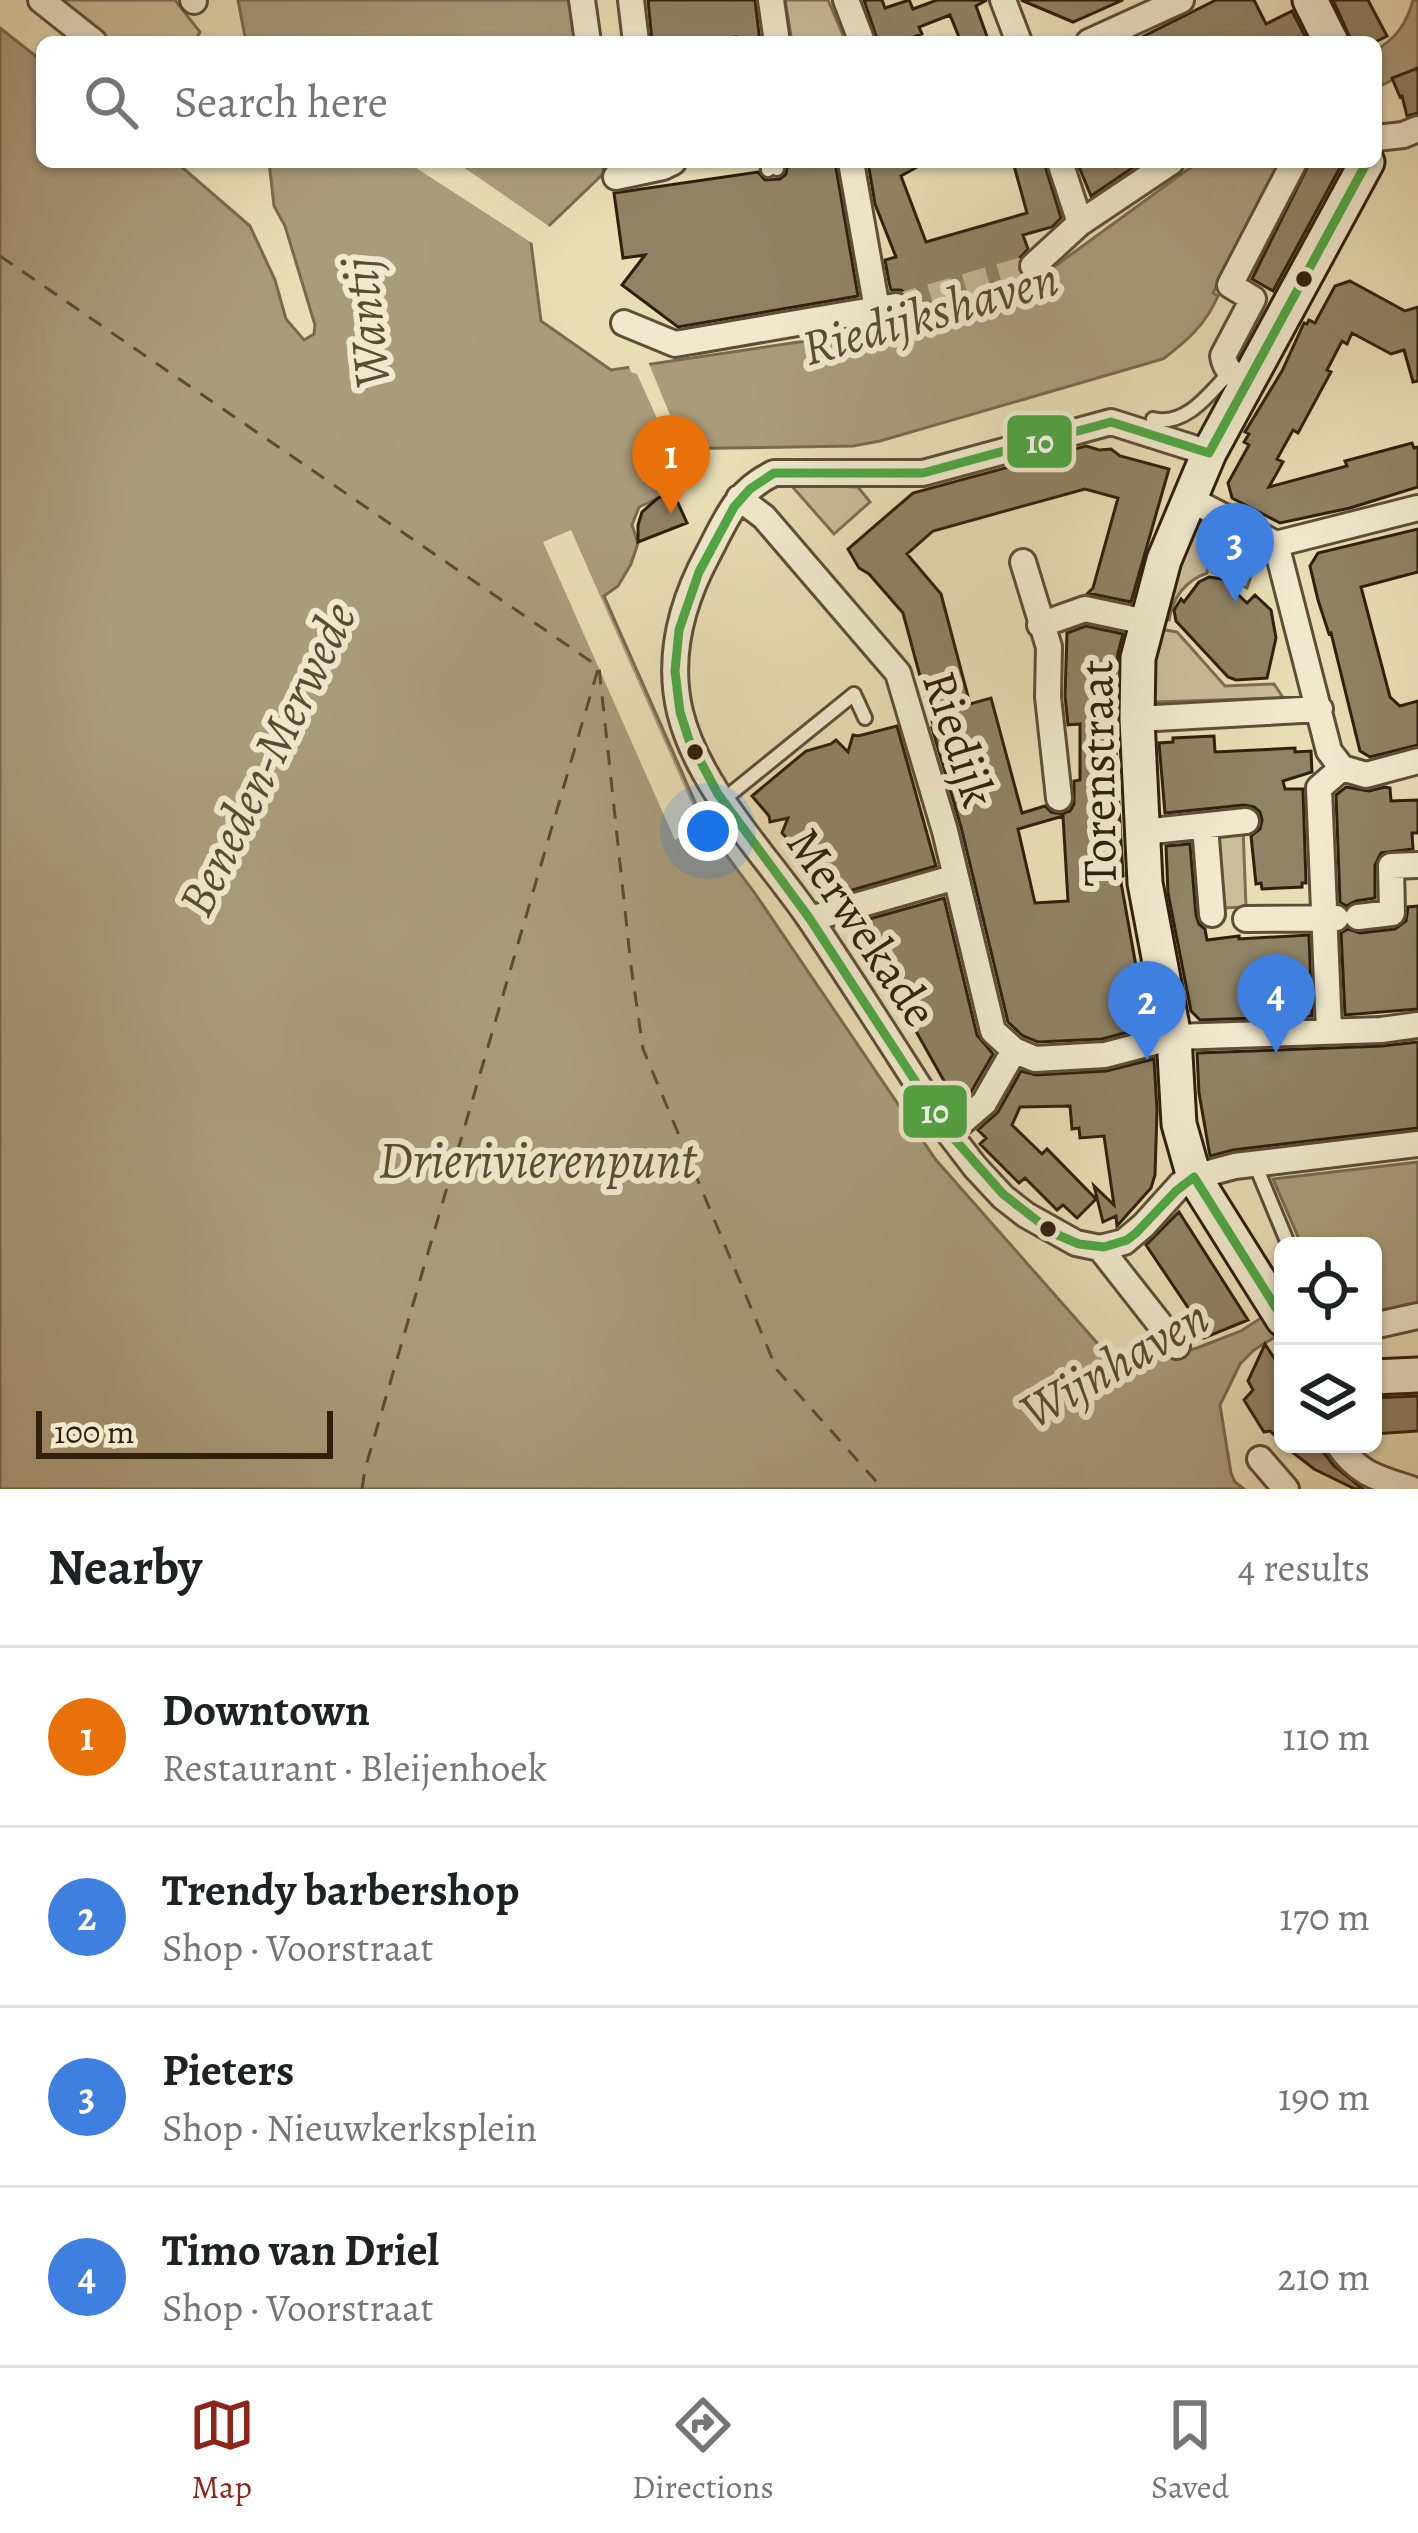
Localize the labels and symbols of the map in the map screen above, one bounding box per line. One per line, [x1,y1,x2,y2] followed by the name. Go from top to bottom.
[794,243,1066,383] water label: Riedijkshaven
[324,254,408,392] water label: Wantij
[1293,268,1315,290] unlabelled marker
[1005,413,1074,470] line badge: 10
[632,415,710,514] pin: 1
[1026,419,1054,464] text: 10
[1196,503,1274,602] pin: 3
[161,590,373,928] water label: Beneden-Merwede
[1063,659,1133,887] street label: Torenstraat
[906,663,1012,815] street label: Riedijk
[684,741,706,763] unlabelled marker
[678,801,738,861] your location
[771,814,953,1040] street label: Merwekade
[1237,954,1315,1053] pin: 4
[1108,961,1186,1060] pin: 2
[901,1083,969,1140] line badge: 10
[921,1089,949,1134] text: 10
[378,1125,698,1195] water label: Drierivierenpunt
[1037,1218,1059,1240] unlabelled marker
[1007,1282,1221,1446] water label: Wijnhaven
[36,1405,333,1458] scale bar

